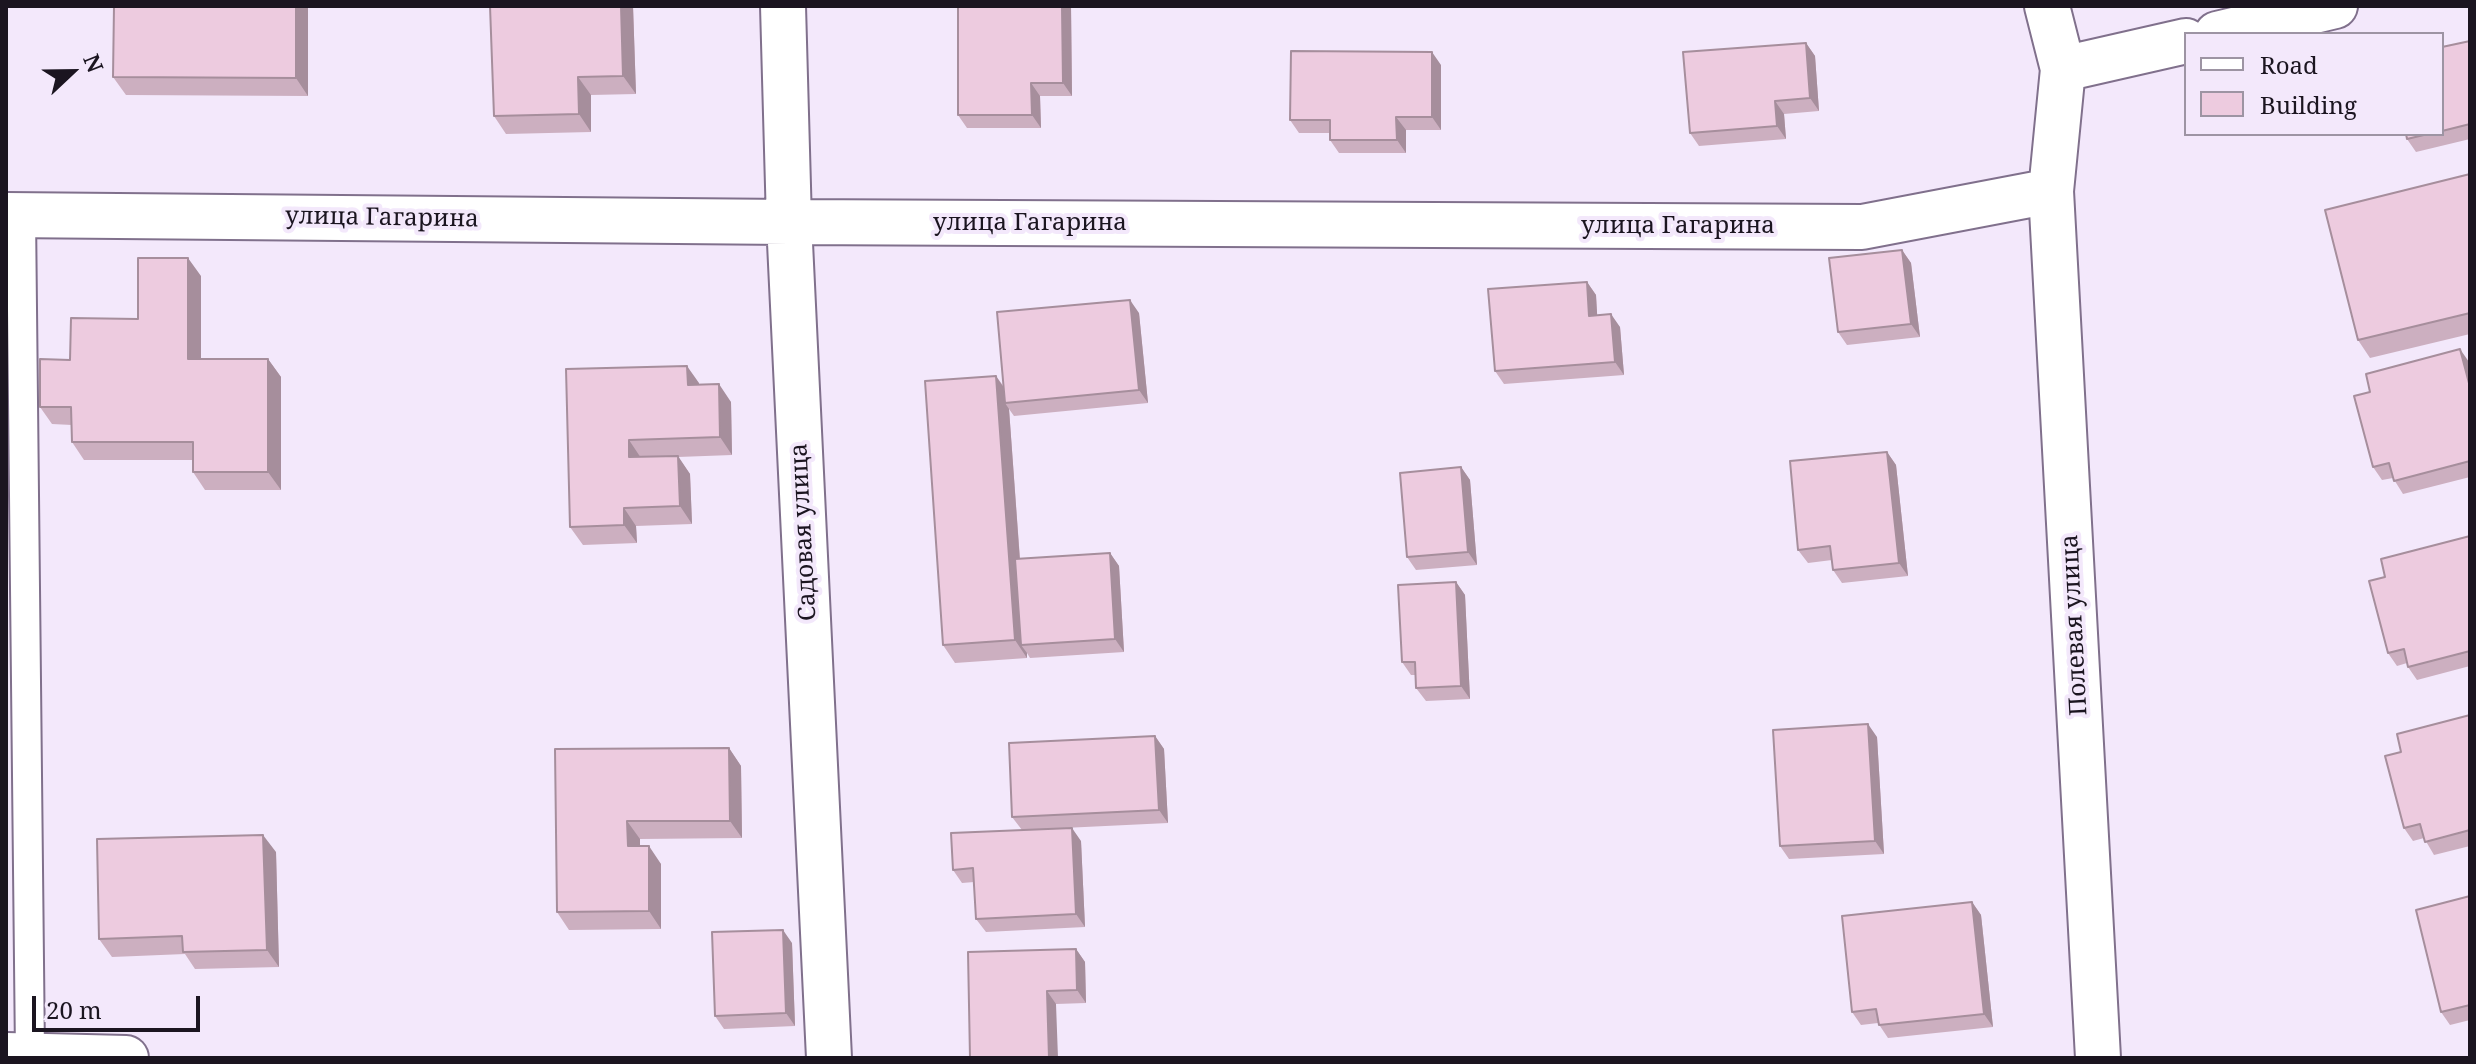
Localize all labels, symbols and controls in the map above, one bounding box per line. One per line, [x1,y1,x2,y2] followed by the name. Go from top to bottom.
[32,32,112,112] north arrow
[2184,32,2444,136] legend
[2260,48,2318,81] text: Road
[77,49,111,77] text: N
[2260,88,2357,121] text: Building
[285,202,479,234] street label: улица Гагарина
[933,209,1127,237] street label: улица Гагарина
[1581,212,1775,240] street label: улица Гагарина
[785,442,823,622] street label: Садовая улица
[2056,534,2094,716] street label: Полевая улица
[36,980,204,1030] scale bar
[46,993,102,1026] text: 20 m

